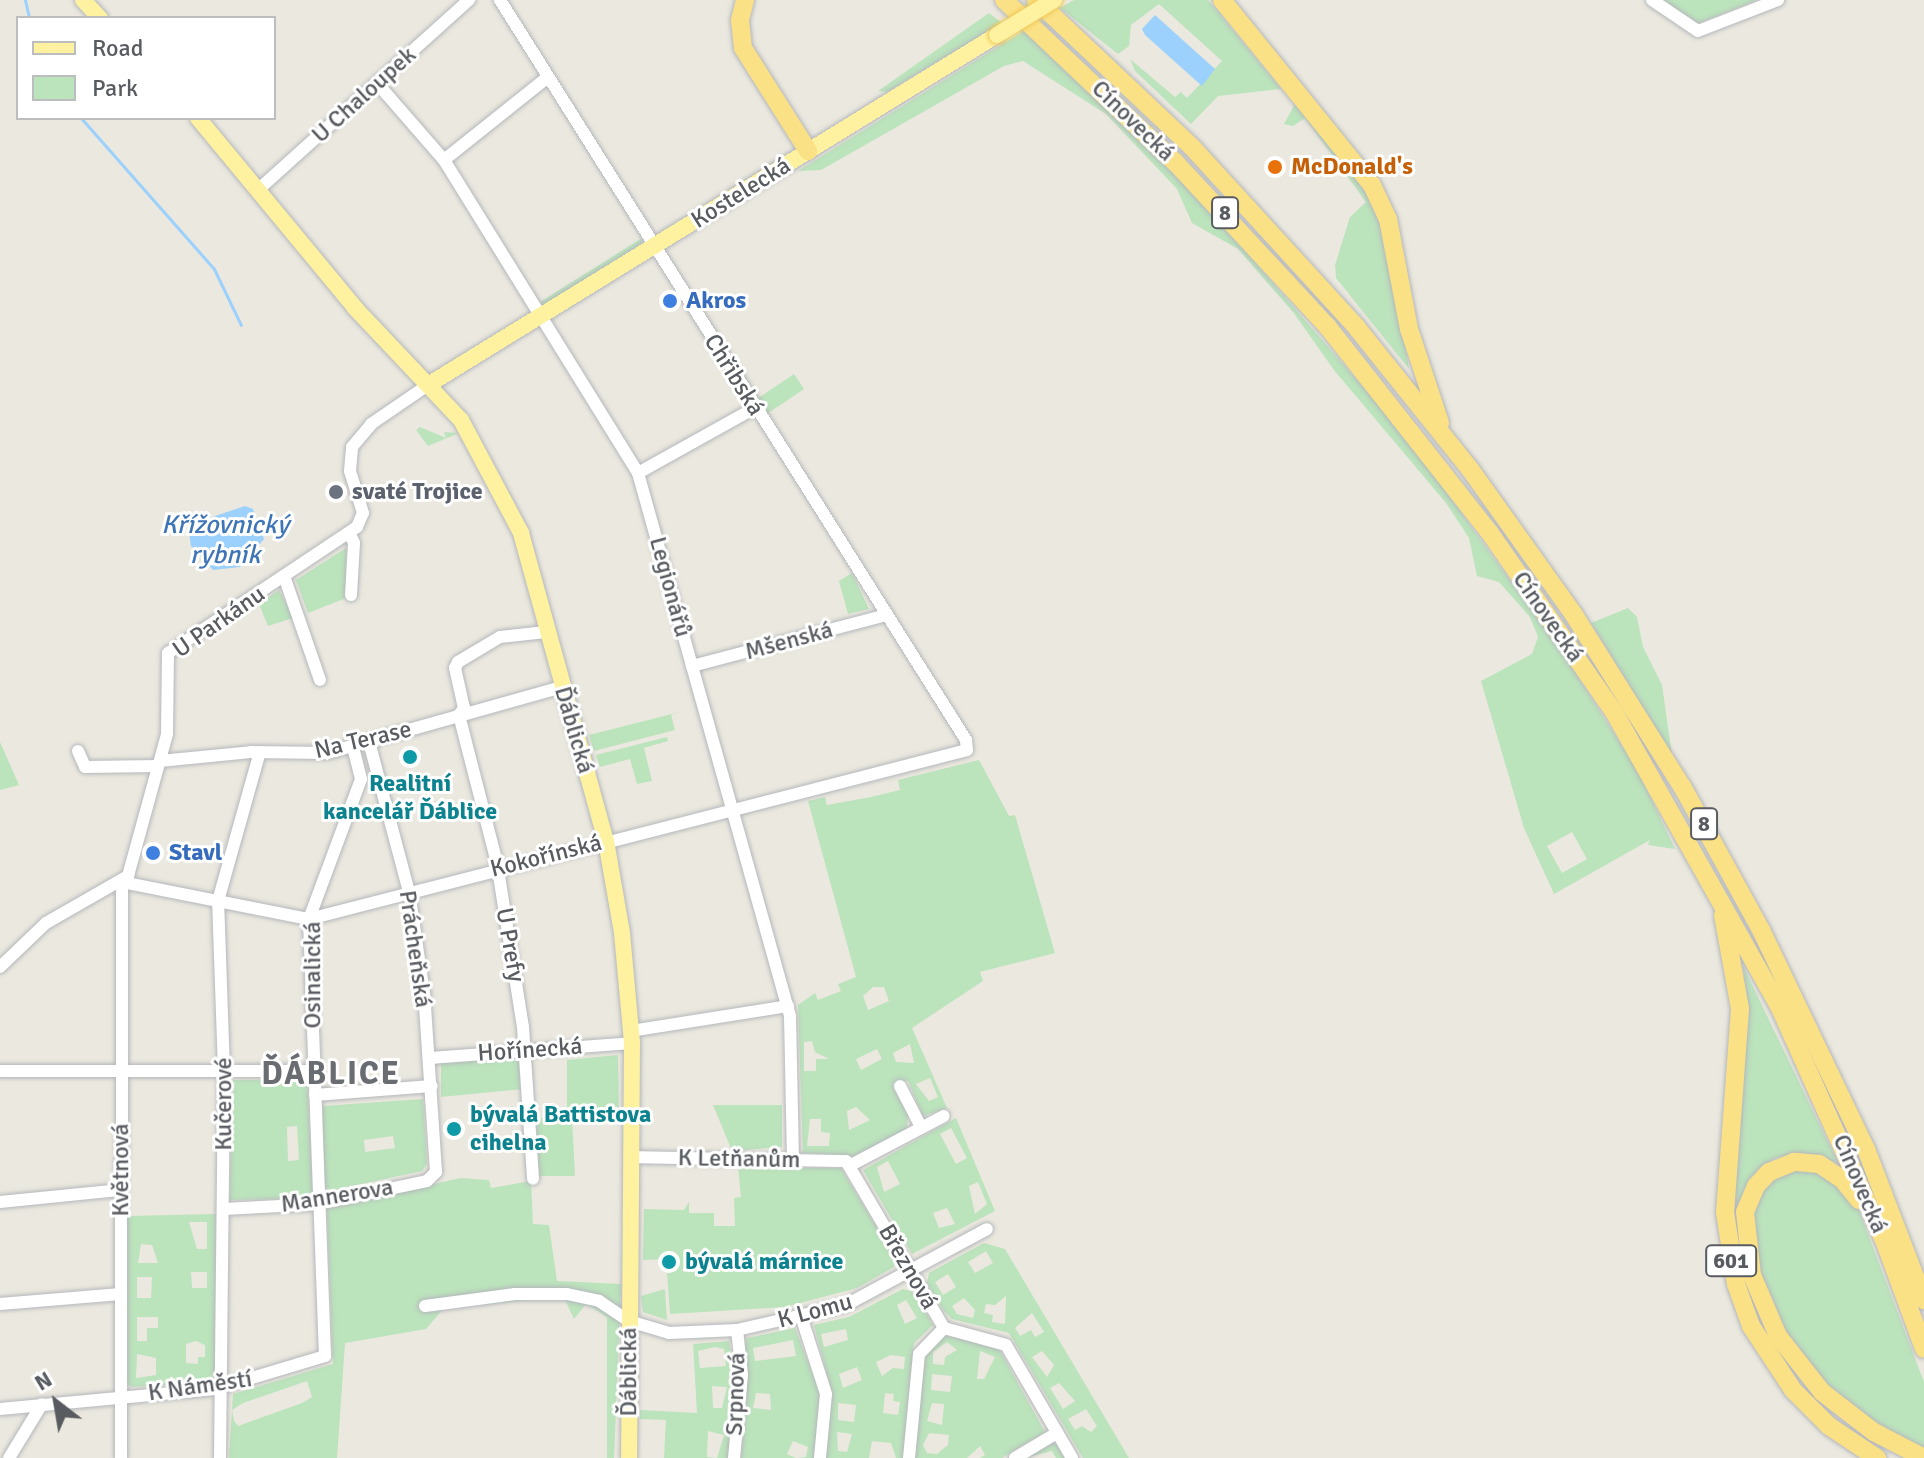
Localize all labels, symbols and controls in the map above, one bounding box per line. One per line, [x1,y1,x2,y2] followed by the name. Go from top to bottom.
[16,16,276,120] legend
[92,33,143,63] text: Road
[306,41,422,149] street label: U Chaloupek
[92,73,138,103] text: Park
[1085,74,1181,168] street label: Cínovecká
[686,151,796,235] street label: Kostelecká
[1291,153,1413,181] place label: McDonald's
[1266,158,1284,176] marker: McDonald's
[1211,195,1239,231] road number: 8
[686,287,746,315] place label: Akros
[661,292,679,310] marker: Akros
[698,329,770,421] street label: Chřibská
[352,478,483,506] place label: svaté Trojice
[327,483,345,501] marker: svaté Trojice
[161,510,289,572] water label: Křížovnický rybník
[643,534,697,640] street label: Legionářů
[1506,566,1590,668] street label: Cínovecká
[167,580,271,664] street label: U Parkánu
[742,615,836,667] street label: Mšenská
[548,683,600,777] street label: Ďáblická
[312,715,414,765] street label: Na Terase
[401,748,419,766] marker: Realitní kancelář Ďáblice
[323,770,497,826] place label: Realitní kancelář Ďáblice
[1690,806,1718,842] road number: 8
[487,828,605,884] street label: Kokořínská
[169,839,222,867] place label: Stavl
[144,844,162,862] marker: Stavl
[393,888,437,1010] street label: Prácheňská
[489,906,531,984] street label: U Prefy
[299,921,327,1029] street label: Osinalická
[477,1032,583,1068] street label: Hořínecká
[261,1055,401,1093] district label: ĎÁBLICE
[210,1057,238,1151] street label: Kučerové
[470,1101,651,1157] place label: bývalá Battistova cihelna
[445,1120,463,1138] marker: bývalá Battistova cihelna
[107,1123,135,1217] street label: Květnová
[1826,1130,1894,1238] street label: Cínovecká
[678,1144,800,1174] street label: K Letňanům
[279,1173,395,1219] street label: Mannerova
[872,1219,944,1315] street label: Březnová
[1705,1243,1757,1279] road number: 601
[685,1248,843,1276] place label: bývalá márnice
[660,1253,678,1271] marker: bývalá márnice
[774,1287,856,1335] street label: K Lomu
[615,1327,643,1417] street label: Ďáblická
[720,1352,752,1436] street label: Srpnová
[16,1362,96,1442] north arrow
[146,1364,254,1408] street label: K Náměstí
[30,1365,57,1397] text: N

